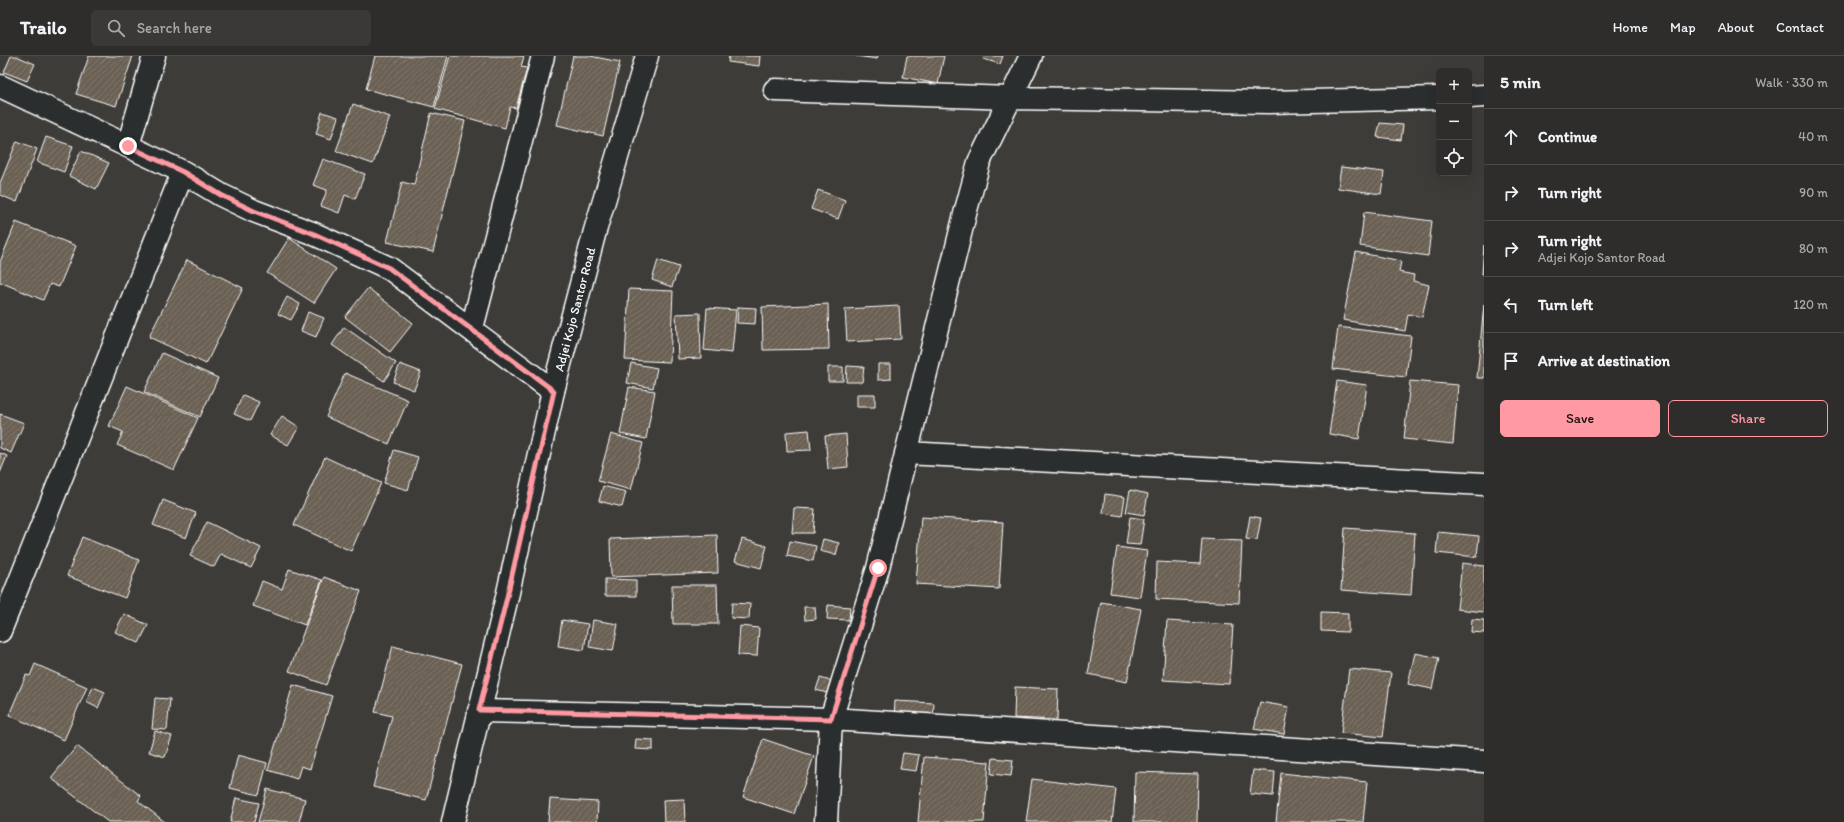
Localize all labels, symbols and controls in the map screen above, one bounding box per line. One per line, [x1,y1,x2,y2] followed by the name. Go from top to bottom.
[91,10,371,46] search box
[20,16,67,39] text: Trailo
[105,17,127,39] icon: search
[137,19,212,37] text: Search here
[1613,19,1648,36] text: Home
[1670,19,1696,36] text: Map
[1718,19,1754,36] text: About
[1776,19,1824,36] text: Contact
[1436,68,1472,176] map controls
[1436,68,1472,104] button: +
[1500,72,1540,92] text: 5 min
[1755,75,1828,90] text: Walk · 330 m
[1436,104,1472,140] button: −
[1500,126,1522,148] icon: ahead
[1538,128,1597,146] text: Continue
[1798,129,1828,144] text: 40 m
[119,137,137,155] route end
[1436,140,1472,176] button: locate
[1500,182,1522,204] icon: right
[1538,184,1602,202] text: Turn right
[1799,185,1828,200] text: 90 m
[1538,232,1602,250] text: Turn right
[1500,238,1522,260] icon: right
[1799,241,1828,256] text: 80 m
[551,246,598,373] street label: Adjei Kojo Santor Road
[1538,250,1665,265] text: Adjei Kojo Santor Road
[1500,294,1522,316] icon: left
[1538,296,1593,314] text: Turn left
[1793,297,1828,312] text: 120 m
[1500,350,1522,372] icon: arrive
[1538,352,1670,370] text: Arrive at destination
[1500,400,1660,437] button: Save
[1668,400,1828,437] button: Share
[869,559,887,577] route start

